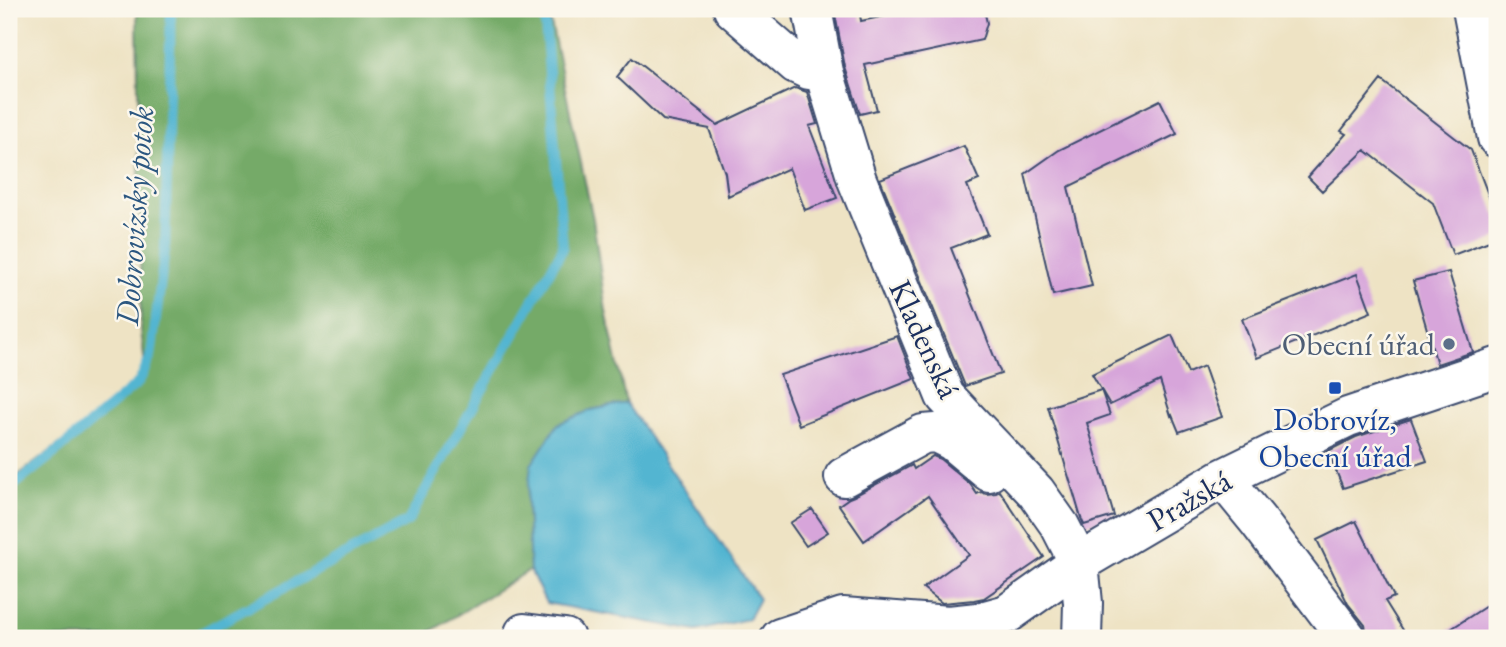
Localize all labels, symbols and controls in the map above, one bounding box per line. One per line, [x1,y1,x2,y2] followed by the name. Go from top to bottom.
[105,105,163,328] water label: Dobrovízský potok
[879,273,971,405] street label: Kladenská
[1282,323,1436,365] place label: Obecní úřad
[1441,336,1457,352] marker: Obecní úřad
[1327,380,1343,396] marker: Dobrovíz, Obecní úřad
[1258,398,1412,477] place label: Dobrovíz, Obecní úřad
[1139,459,1239,541] street label: Pražská

